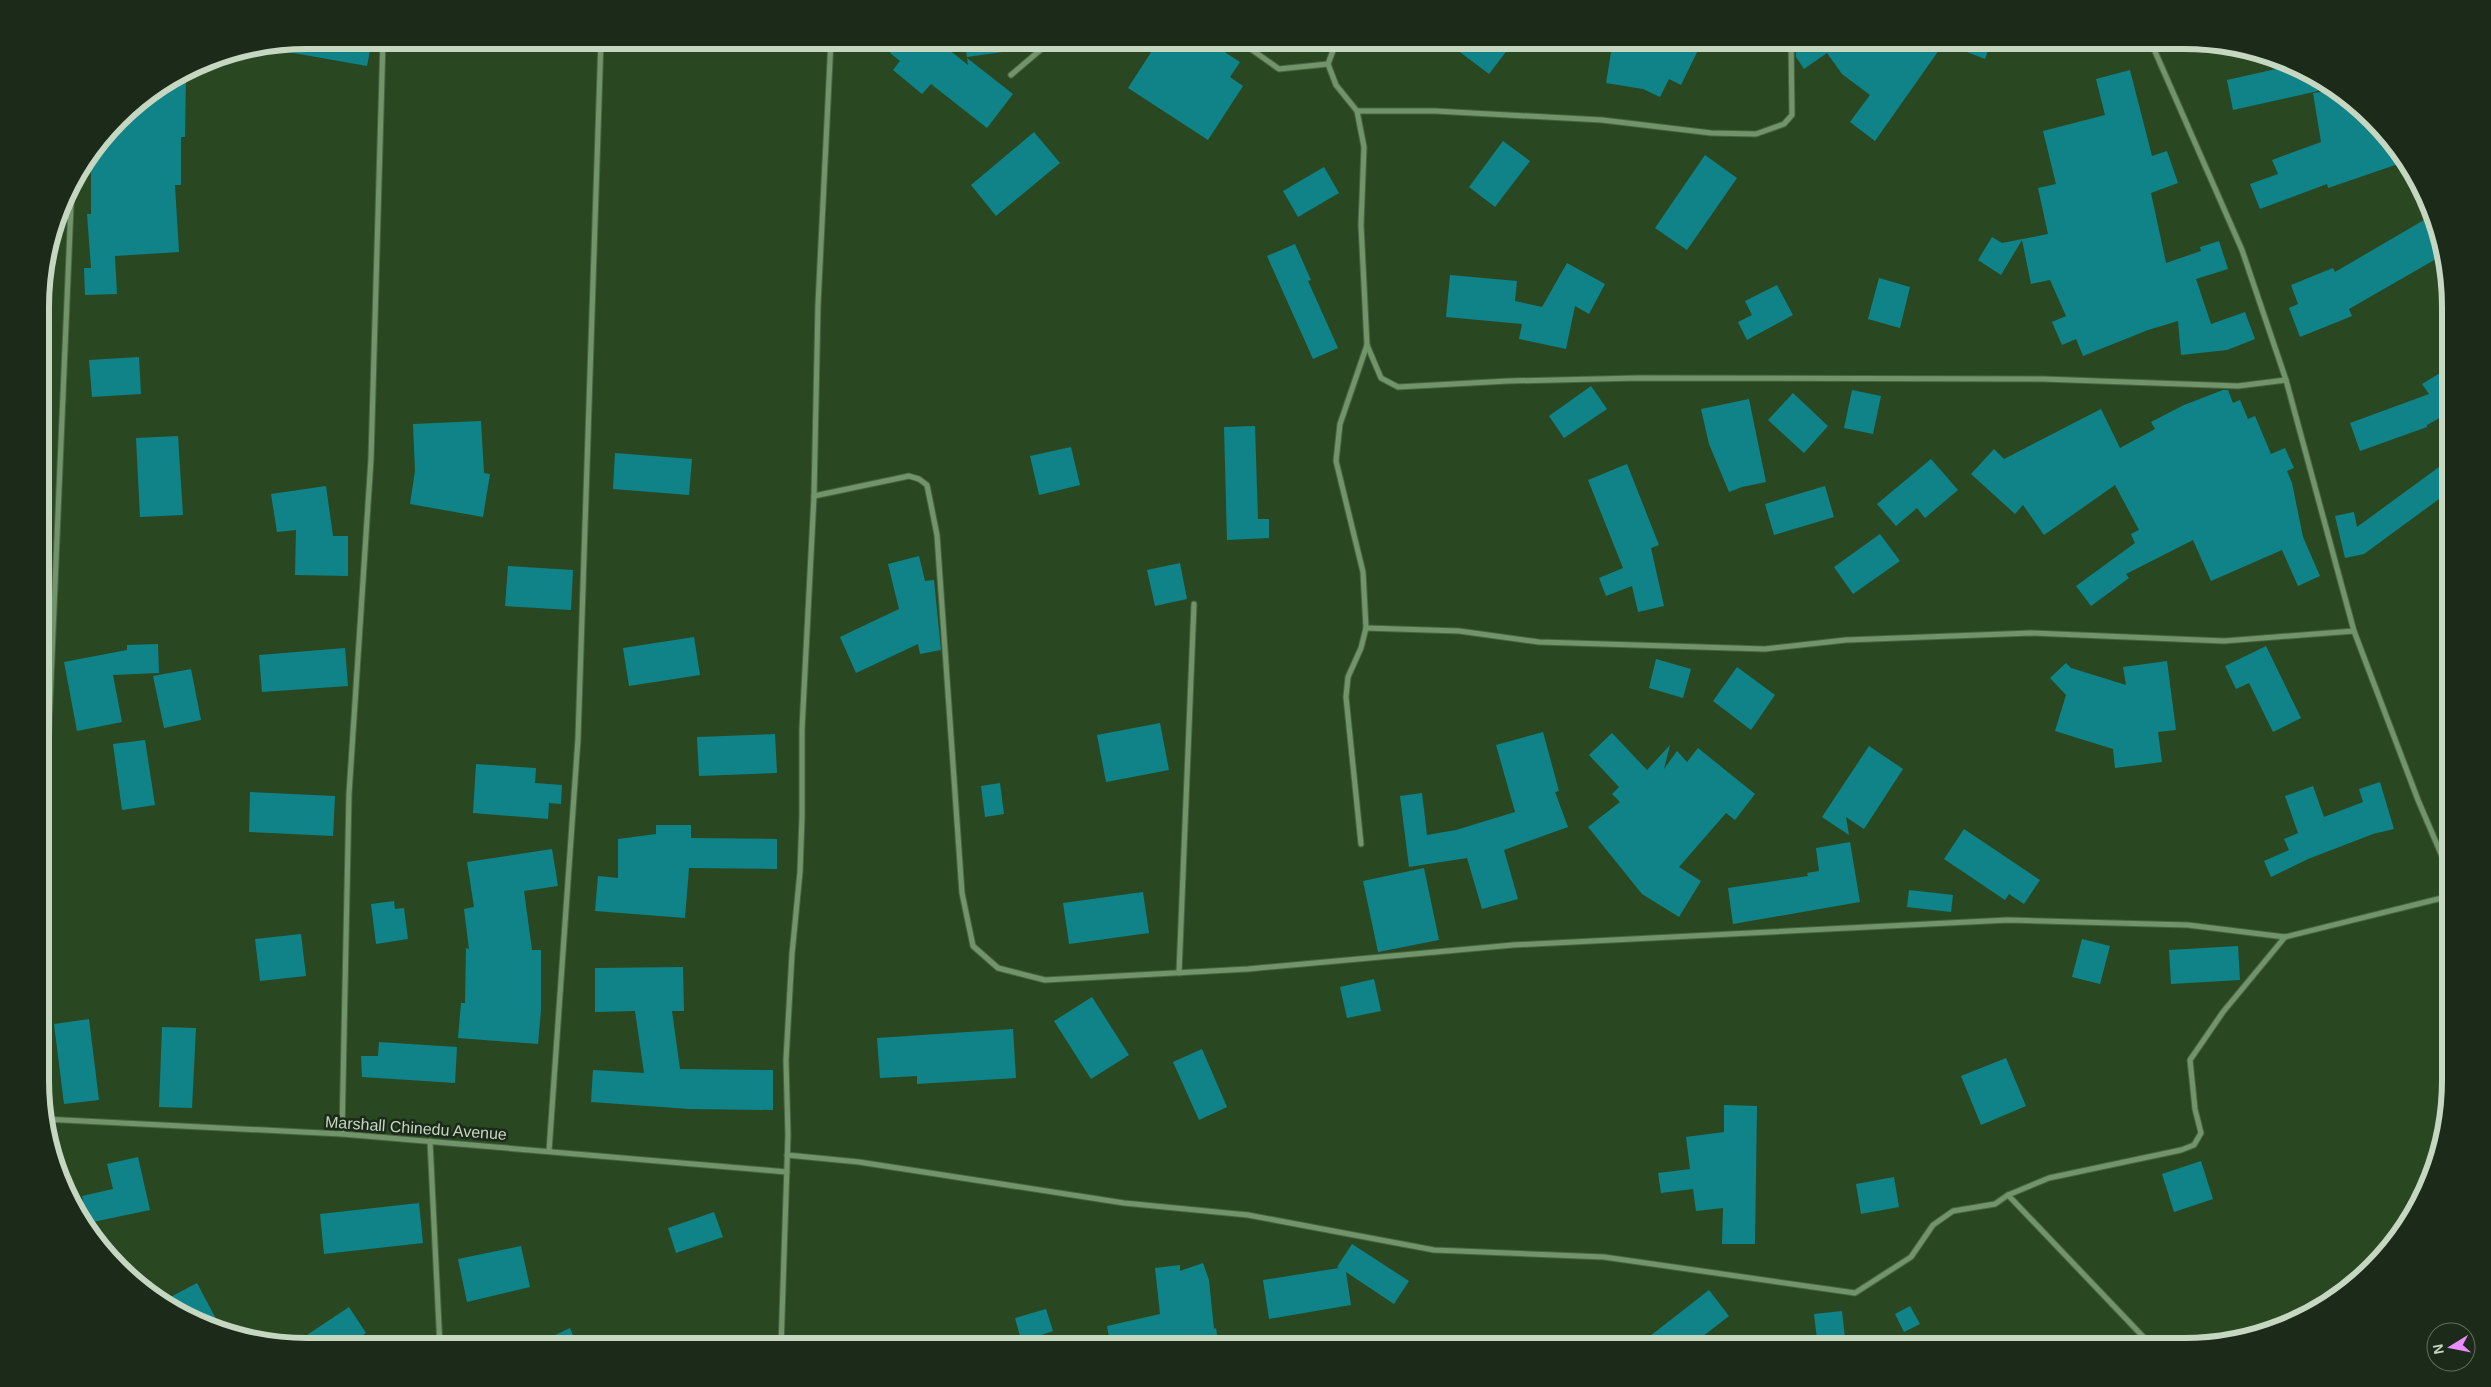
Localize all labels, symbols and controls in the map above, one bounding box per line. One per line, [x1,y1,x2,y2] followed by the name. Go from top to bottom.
[325,1113,507,1143] street label: Marshall Chinedu Avenue
[2426,1322,2476,1372] north arrow
[2429,1343,2447,1356] text: N

